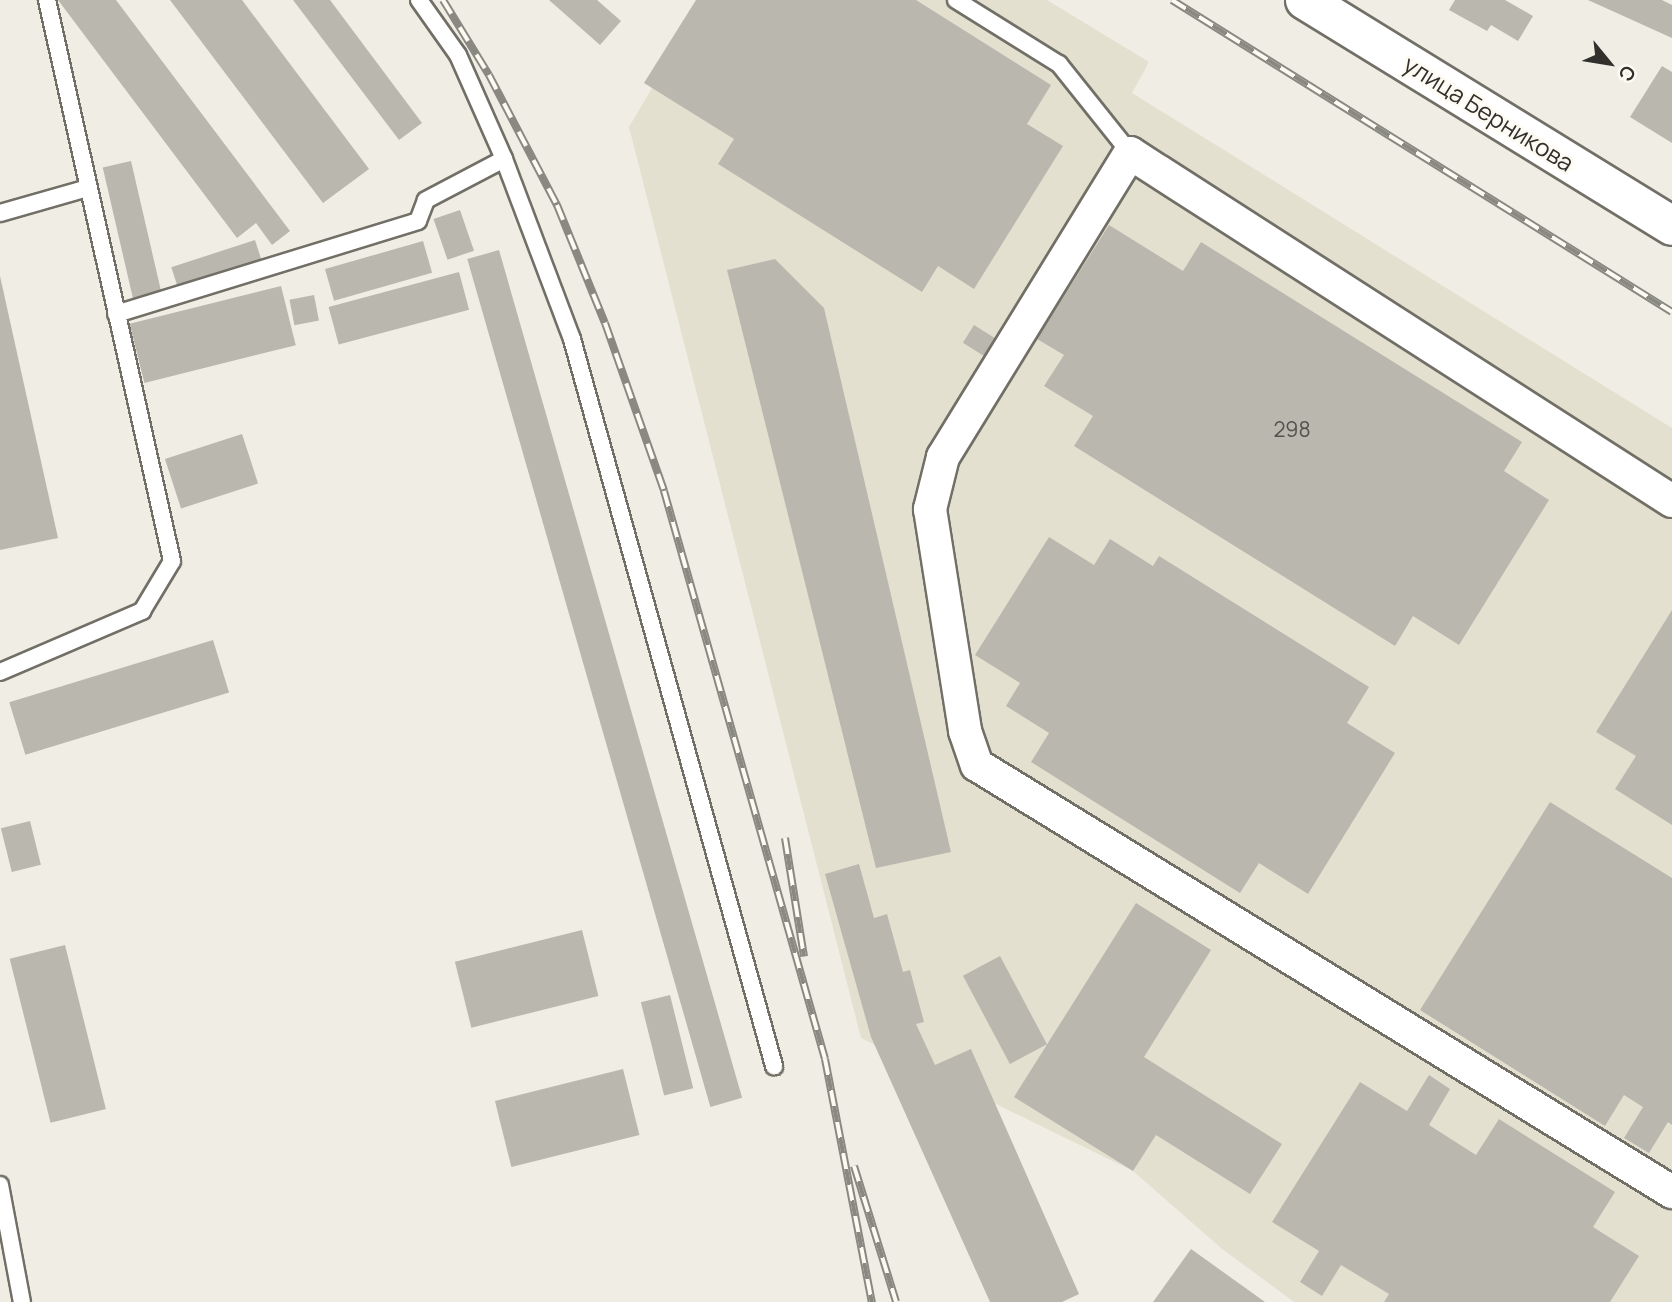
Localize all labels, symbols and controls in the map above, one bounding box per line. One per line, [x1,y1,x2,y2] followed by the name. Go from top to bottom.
[1574,28,1644,98] north arrow
[1399,49,1579,177] street label: улица Берникова
[1612,61,1642,86] text: С
[1273,416,1311,442] house number: 298

